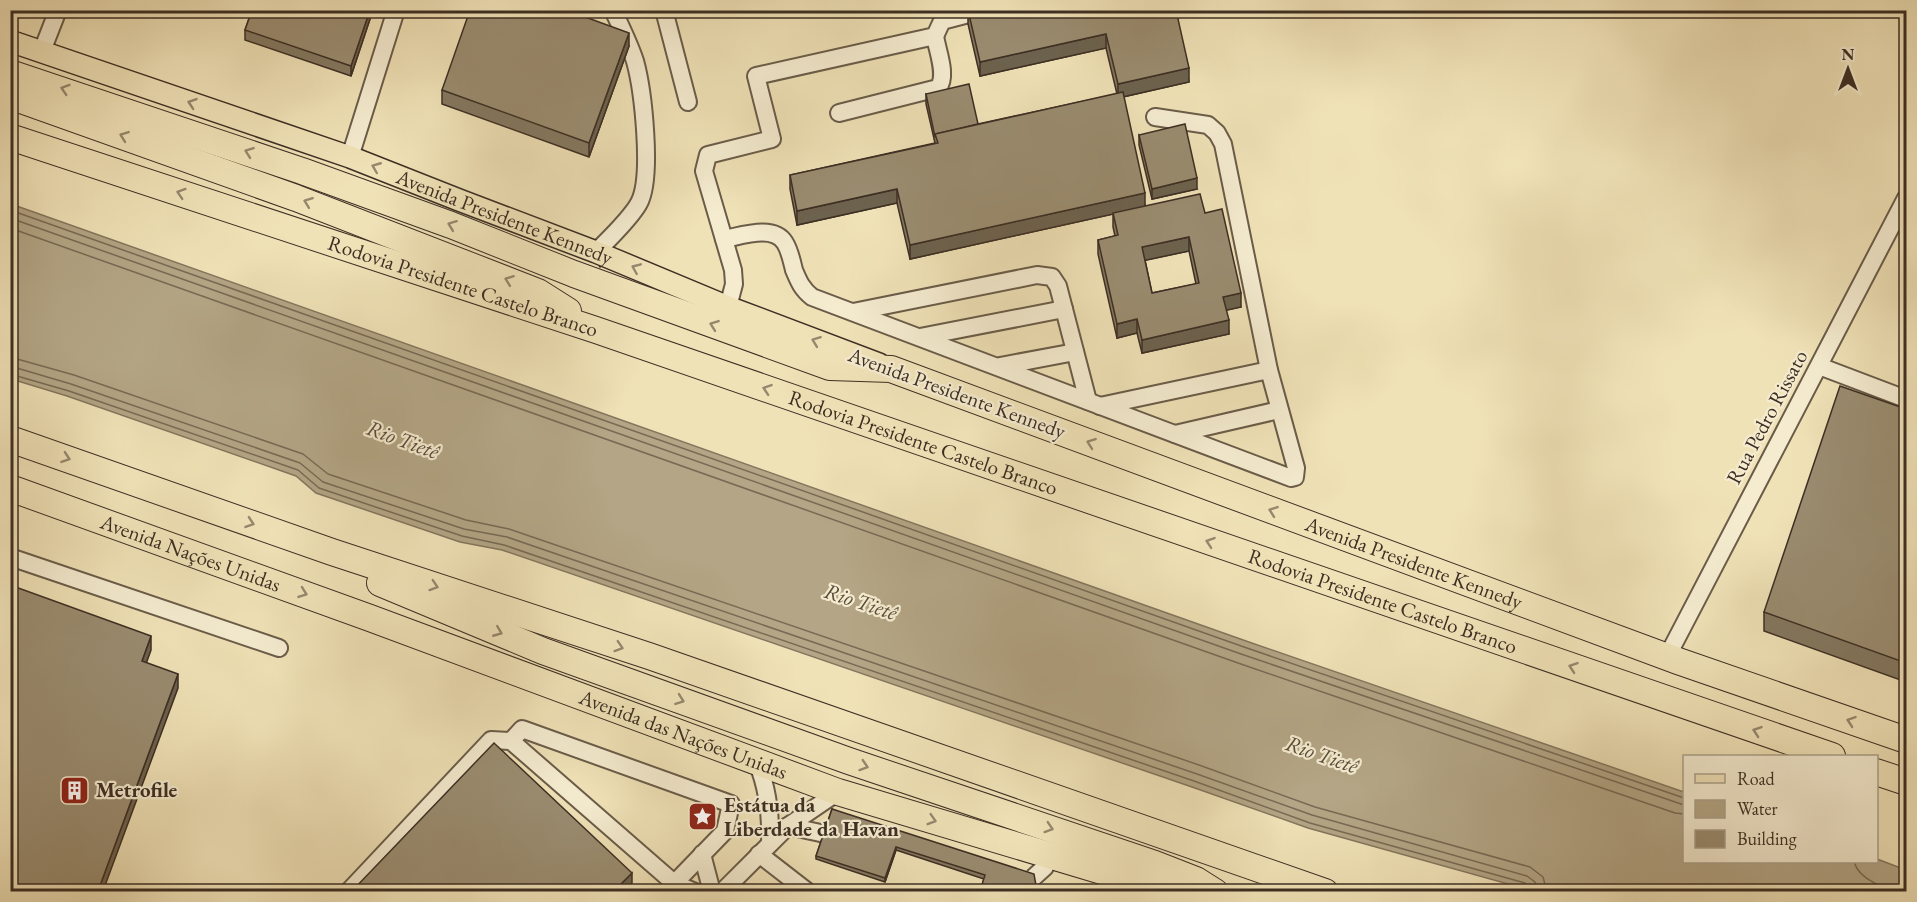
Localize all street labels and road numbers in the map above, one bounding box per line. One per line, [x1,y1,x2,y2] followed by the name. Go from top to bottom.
[392,162,618,271] street label: Avenida Presidente Kennedy
[325,229,602,343] street label: Rodovia Presidente Castelo Branco
[844,340,1070,445] street label: Avenida Presidente Kennedy
[1720,345,1813,489] street label: Rua Pedro Rissato
[785,383,1061,501] street label: Rodovia Presidente Castelo Branco
[96,507,285,598] street label: Avenida Nações Unidas
[1301,510,1527,615] street label: Avenida Presidente Kennedy
[1245,542,1521,659] street label: Rodovia Presidente Castelo Branco
[575,683,791,785] street label: Avenida das Nações Unidas

